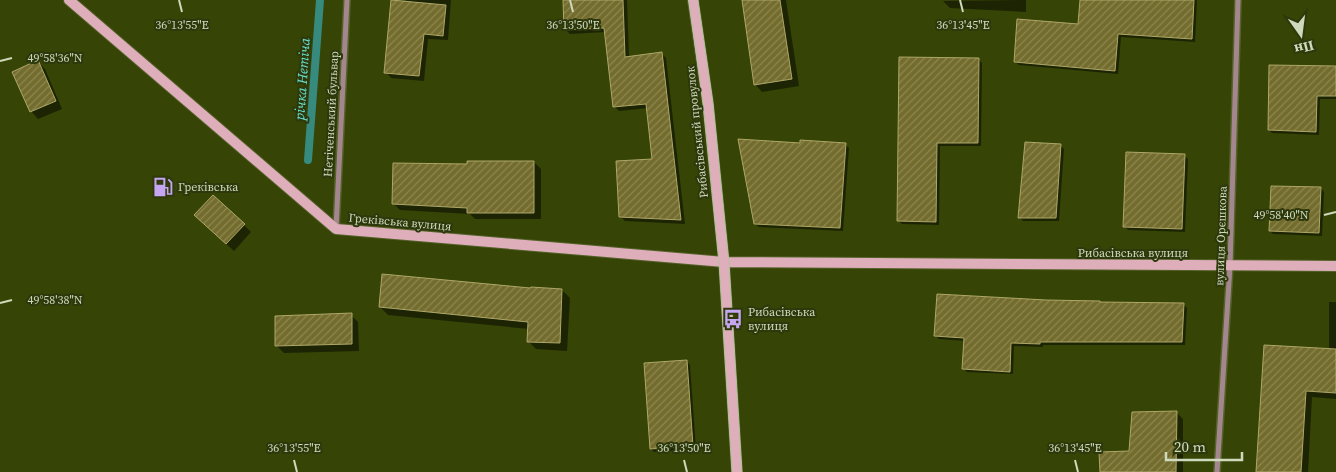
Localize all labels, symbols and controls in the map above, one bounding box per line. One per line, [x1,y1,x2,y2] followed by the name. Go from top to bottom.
[1276,10,1326,60] north arrow
[155,17,209,33] text: 36°13'55"E
[546,17,600,33] text: 36°13'50"E
[936,17,990,33] text: 36°13'45"E
[289,36,315,123] water label: річка Нетіча
[1292,36,1316,60] text: Пн
[27,50,83,66] text: 49°58'36"N
[320,51,342,177] street label: Нетіченський бульвар
[682,65,712,199] street label: Рибасівський провулок
[152,176,174,198] fuel station icon: Греківська
[178,179,239,195] place label: Греківська
[1211,185,1231,286] street label: вулиця Орєшкова
[1253,207,1309,223] text: 49°58'40"N
[348,210,452,234] street label: Греківська вулиця
[1078,245,1188,261] street label: Рибасівська вулиця
[27,292,83,308] text: 49°58'38"N
[748,304,816,334] place label: Рибасівська вулиця
[722,308,744,330] bus stop icon: Рибасівська вулиця
[1166,430,1242,462] scale bar
[1174,436,1206,457] text: 20 m
[267,440,321,456] text: 36°13'55"E
[657,440,711,456] text: 36°13'50"E
[1048,440,1102,456] text: 36°13'45"E

